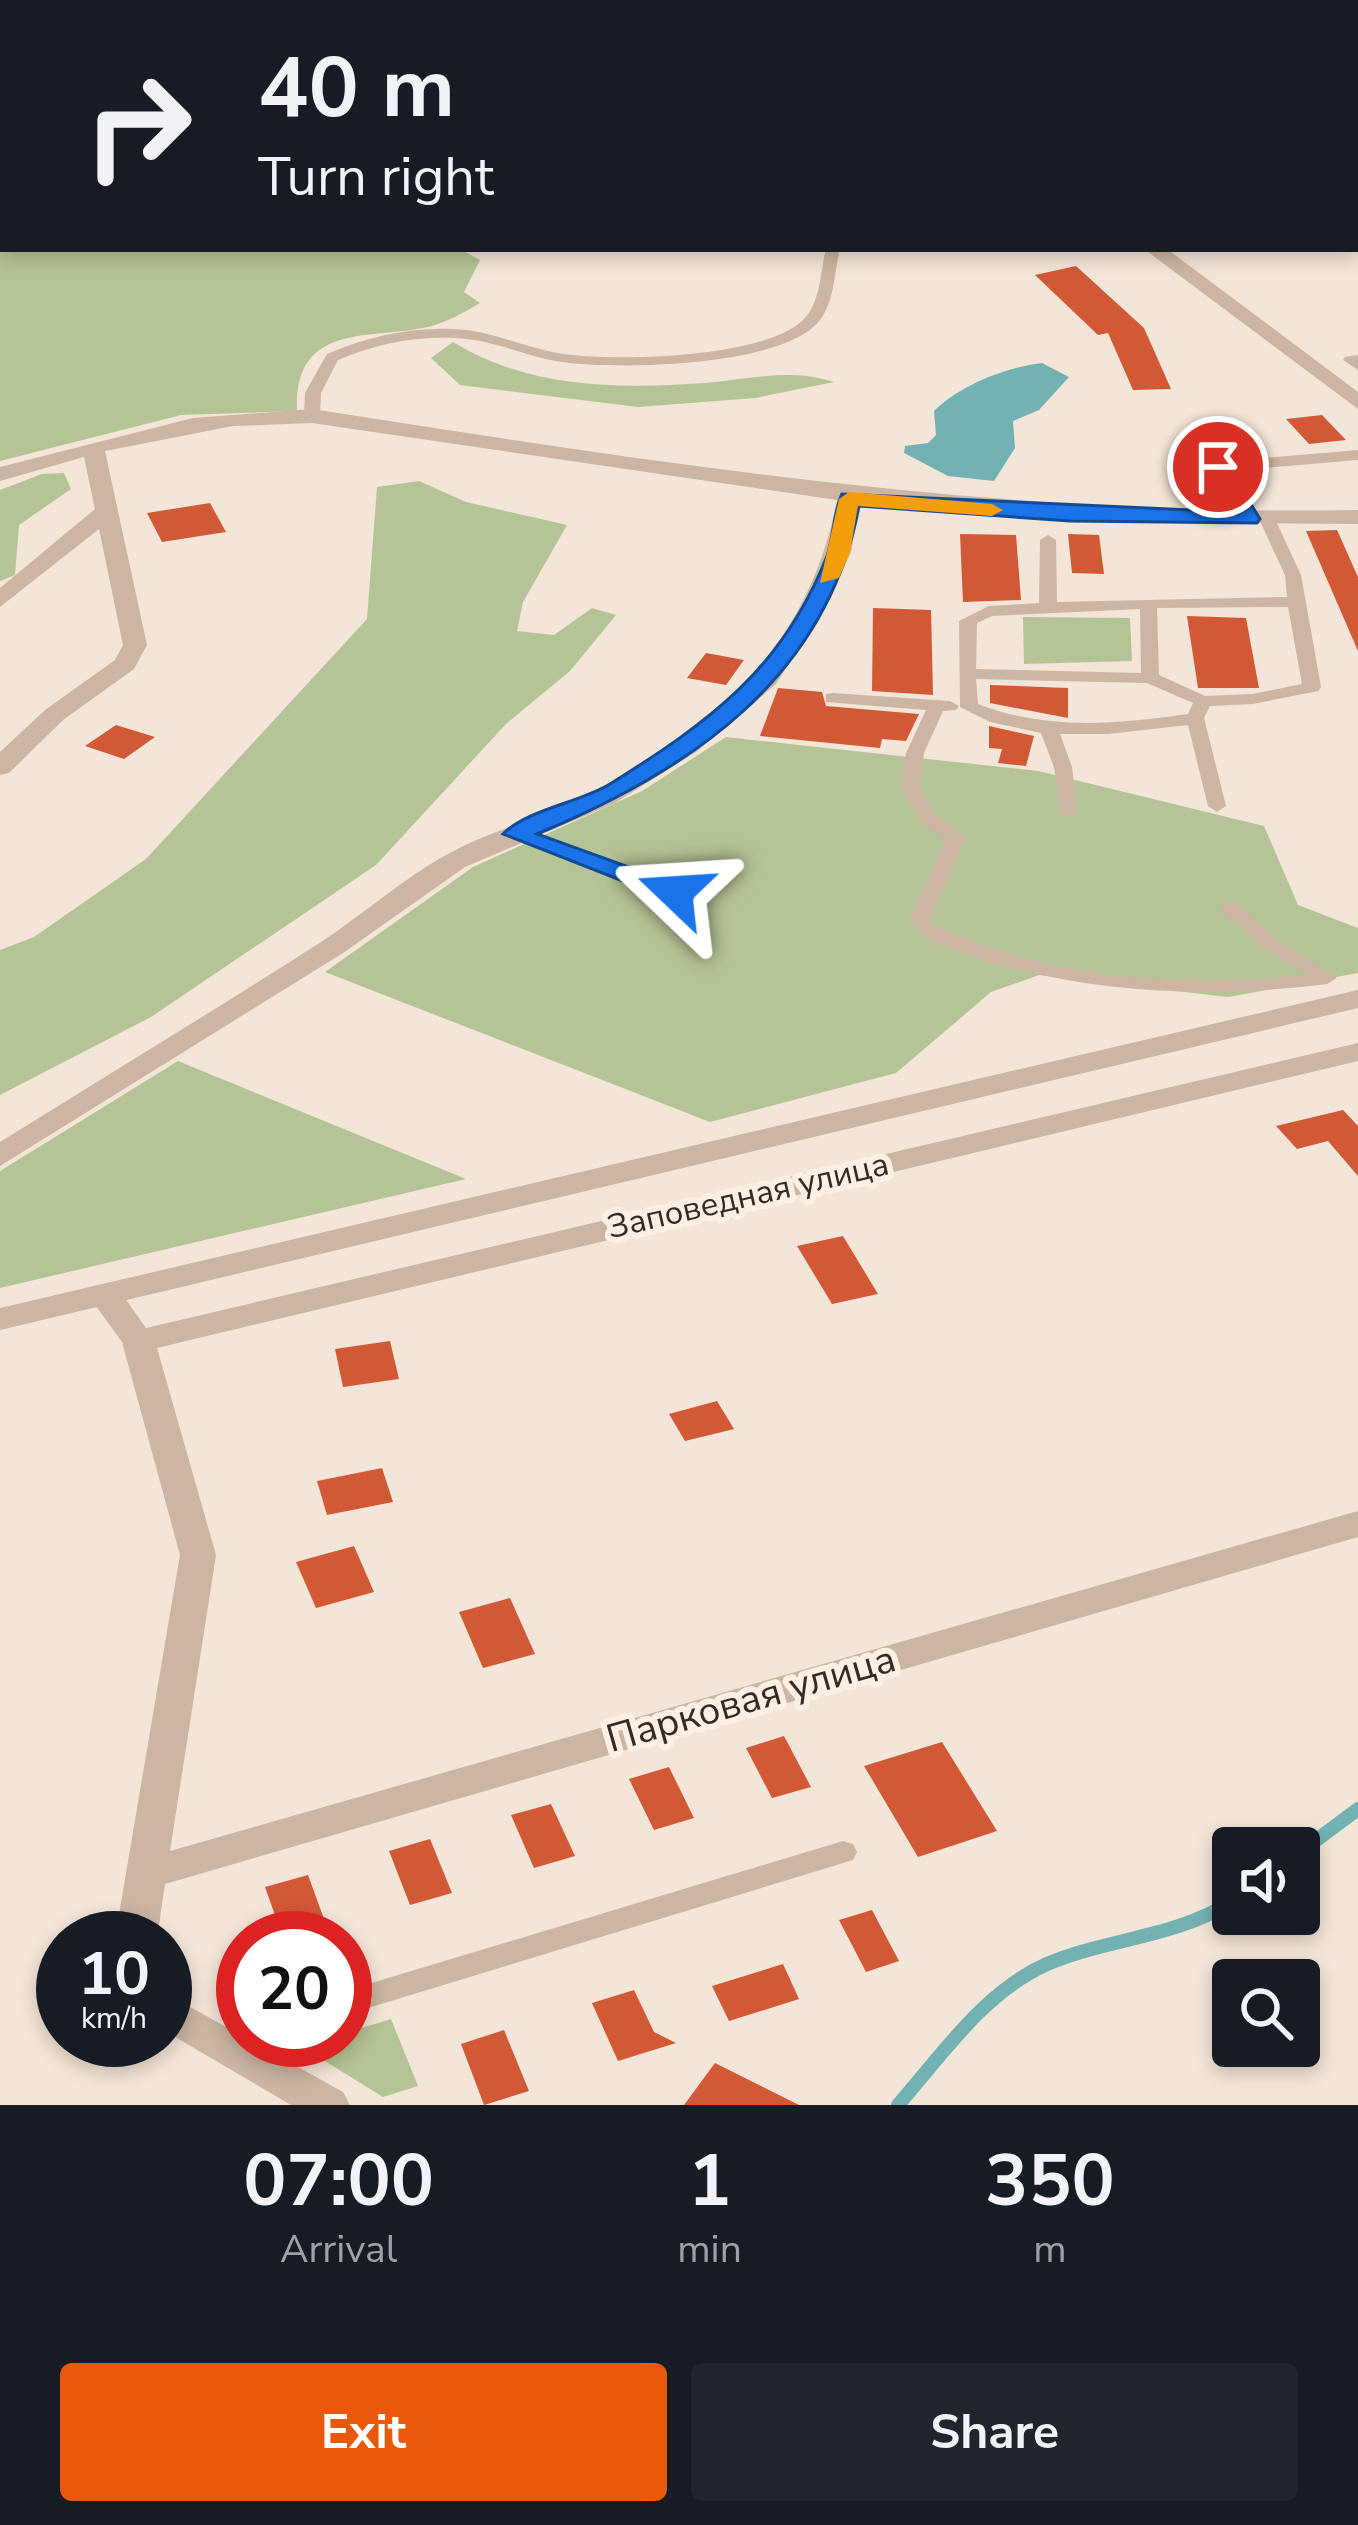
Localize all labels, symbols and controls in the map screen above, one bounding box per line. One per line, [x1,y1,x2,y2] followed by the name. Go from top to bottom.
[258,31,455,146] text: 40 m
[60,48,216,204] icon: right
[258,140,494,214] text: Turn right
[1167,416,1269,518] pin
[1185,434,1251,500] icon: arrive
[612,829,738,955] position arrow
[603,1142,893,1250] street label: Заповедная улица
[600,1632,902,1766] street label: Парковая улица
[1212,1827,1320,2067] map controls
[1212,1827,1320,1935] button: sound
[216,1911,372,2067] speed limit sign: 20
[78,1933,150,2015] text: 10
[1212,1959,1320,2067] button: search
[81,1998,147,2039] text: km/h
[243,2132,434,2230] text: 07:00
[688,2132,731,2230] text: 1
[985,2132,1115,2230] text: 350
[280,2223,397,2276] text: Arrival
[677,2223,742,2276] text: min
[1033,2223,1067,2276] text: m
[60,2363,667,2501] button: Exit
[691,2363,1298,2501] button: Share

